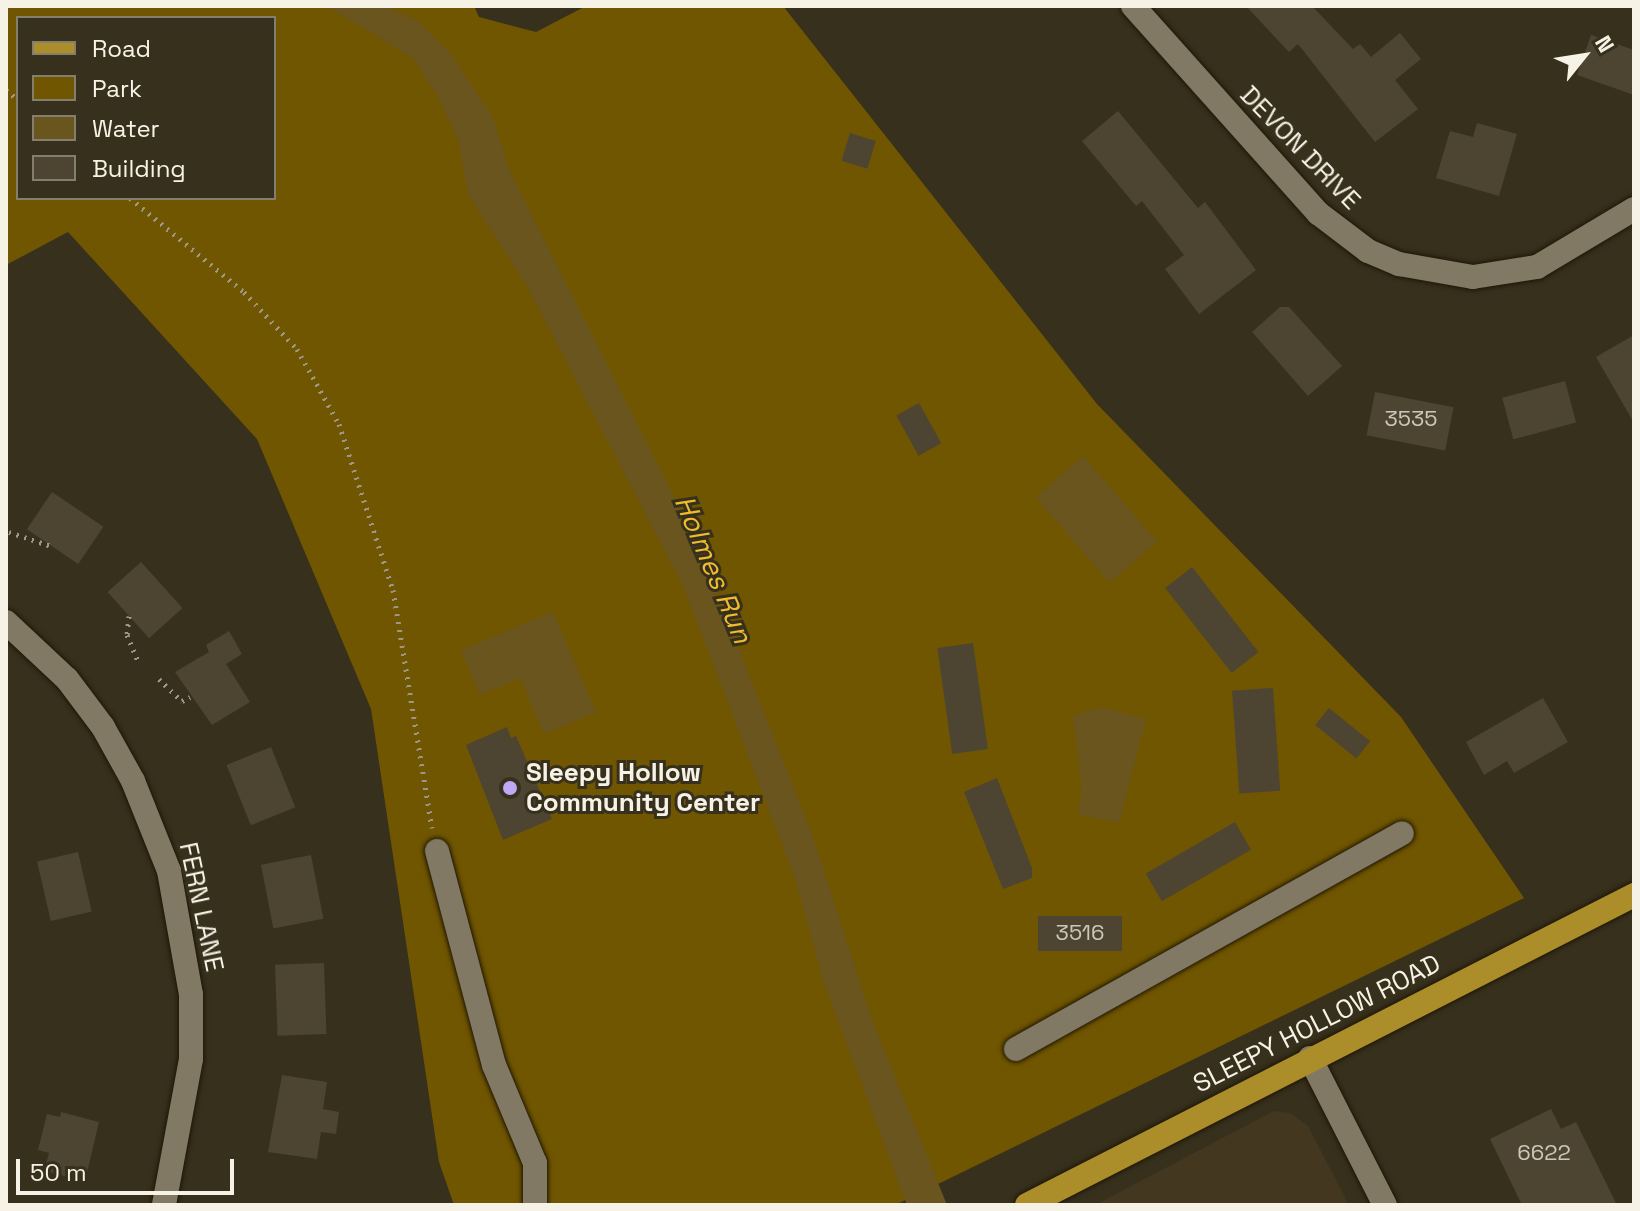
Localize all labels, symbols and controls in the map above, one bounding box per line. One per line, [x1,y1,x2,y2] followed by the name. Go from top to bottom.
[16,16,276,200] legend
[1544,16,1624,96] north arrow
[1589,31,1621,57] text: N
[92,33,151,64] text: Road
[92,73,142,104] text: Park
[1233,80,1367,216] street label: DEVON DRIVE
[92,113,160,144] text: Water
[92,153,186,184] text: Building
[1385,406,1437,432] house number: 3535
[668,490,760,648] water label: Holmes Run
[526,757,760,818] place label: Sleepy Hollow Community Center
[501,779,519,797] marker: Sleepy Hollow Community Center
[172,839,230,975] street label: FERN LANE
[1056,920,1104,946] house number: 3516
[1188,948,1446,1100] street label: SLEEPY HOLLOW ROAD
[1517,1140,1571,1166] house number: 6622
[20,1143,238,1193] scale bar
[30,1157,87,1188] text: 50 m

